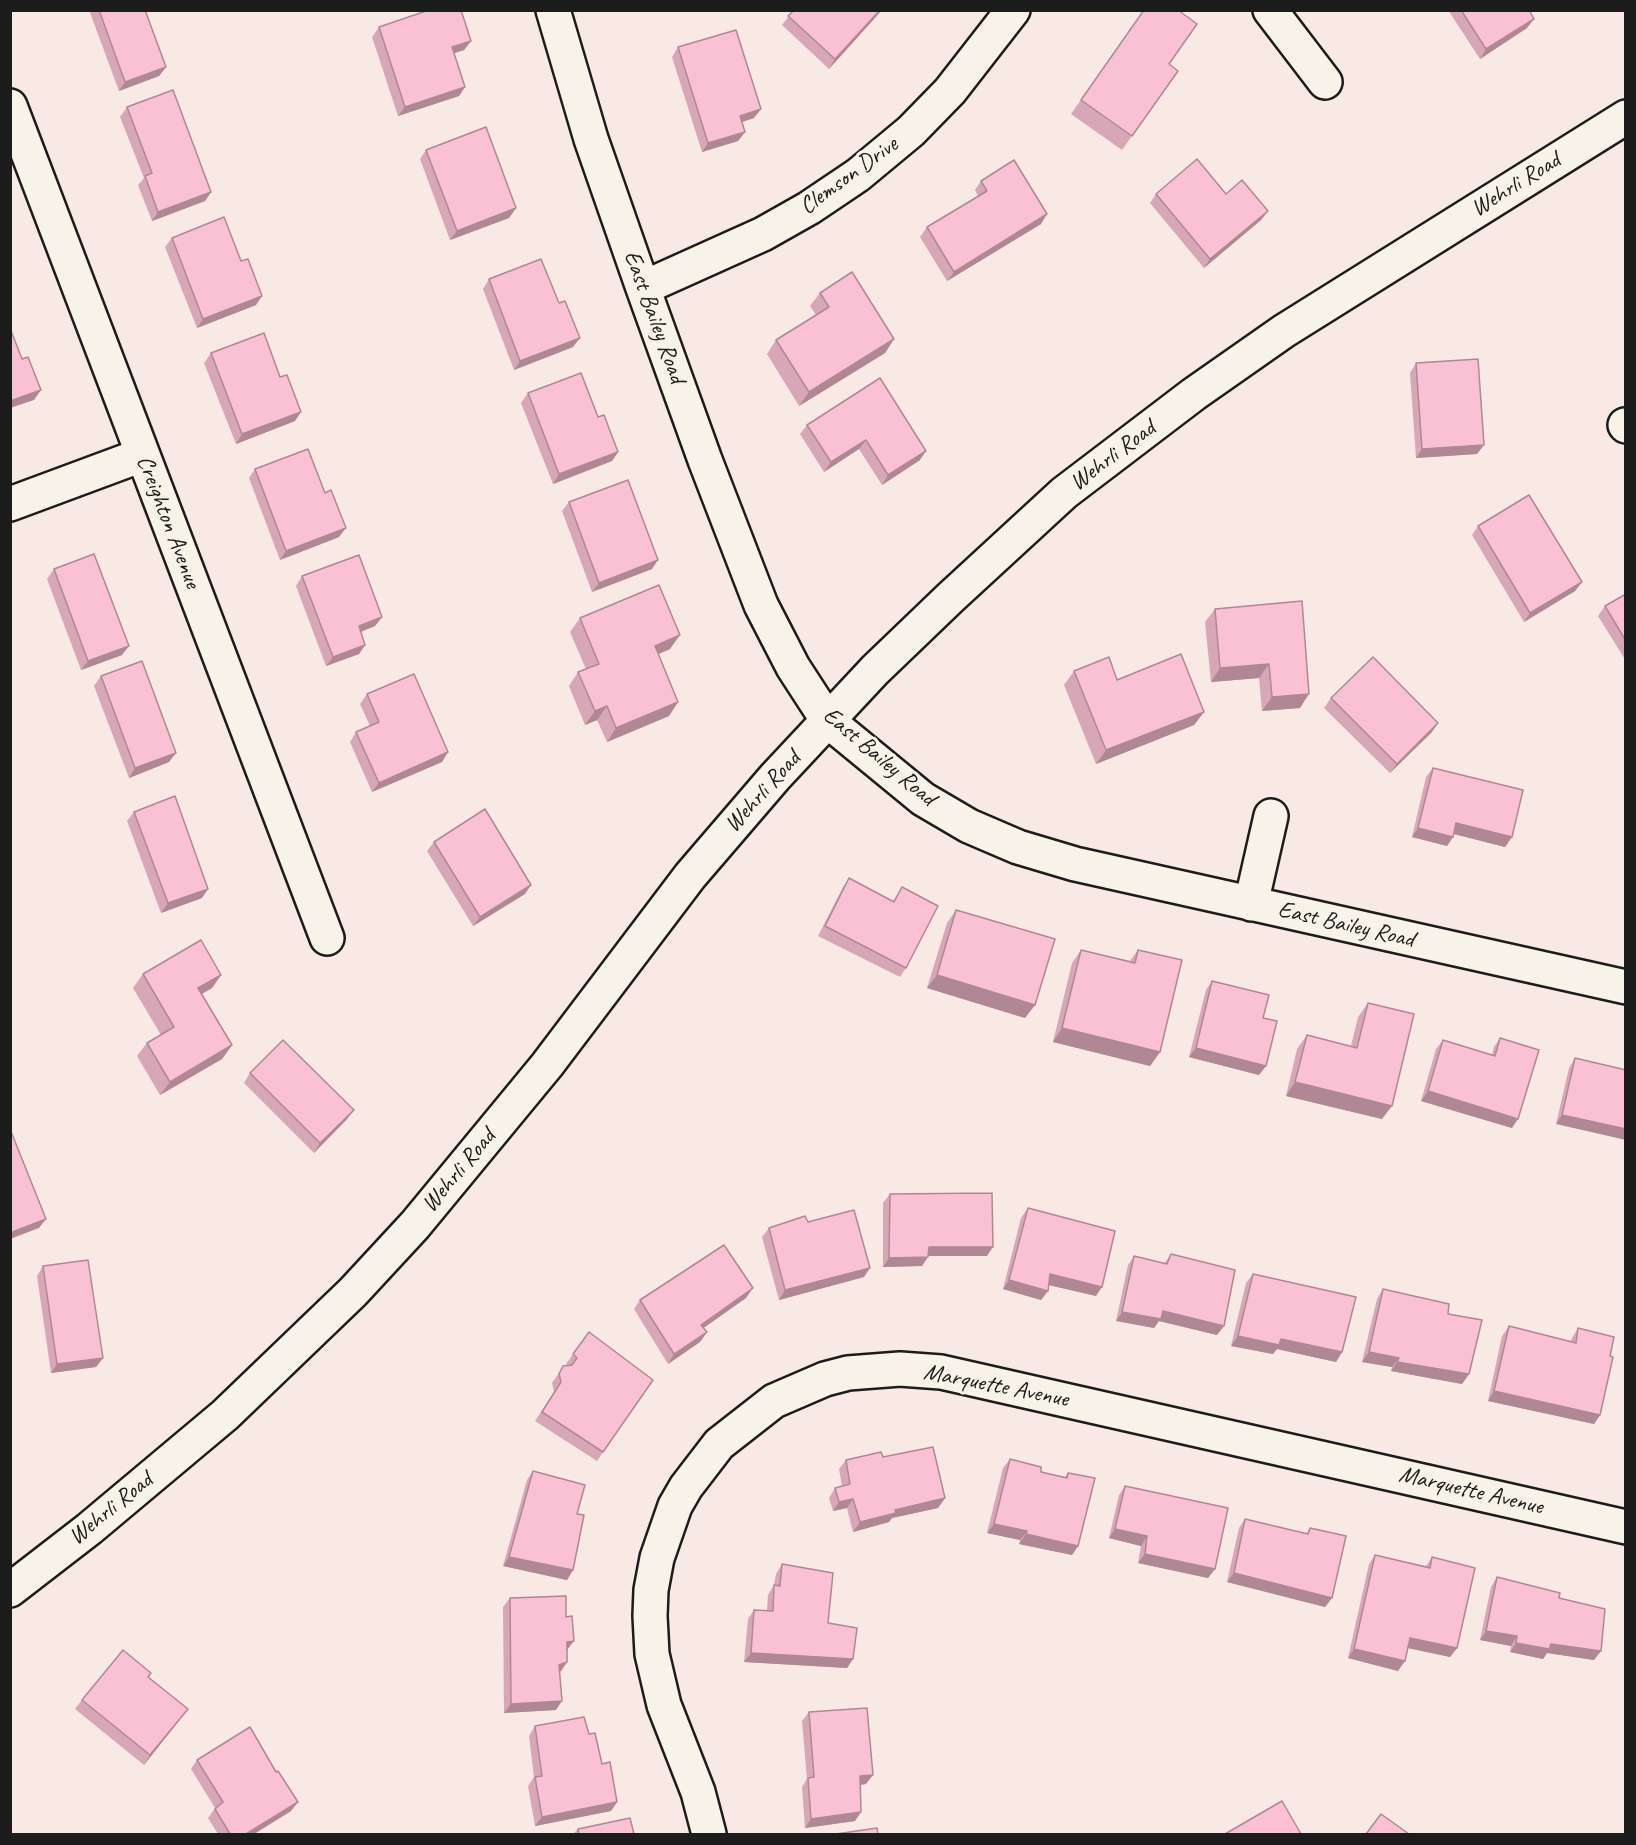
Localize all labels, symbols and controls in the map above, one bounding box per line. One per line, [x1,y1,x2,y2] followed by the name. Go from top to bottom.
[794,131,904,221] street label: Clemson Drive
[1466,146,1566,224] street label: Wehrli Road
[617,247,691,387] street label: East Bailey Road
[1065,415,1161,497] street label: Wehrli Road
[129,452,207,592] street label: Creighton Avenue
[817,701,941,813] street label: East Bailey Road
[719,745,807,839] street label: Wehrli Road
[1275,895,1417,955] street label: East Bailey Road
[416,1124,502,1218] street label: Wehrli Road
[921,1358,1071,1414] street label: Marquette Avenue
[1396,1460,1546,1522] street label: Marquette Avenue
[63,1466,159,1552] street label: Wehrli Road

